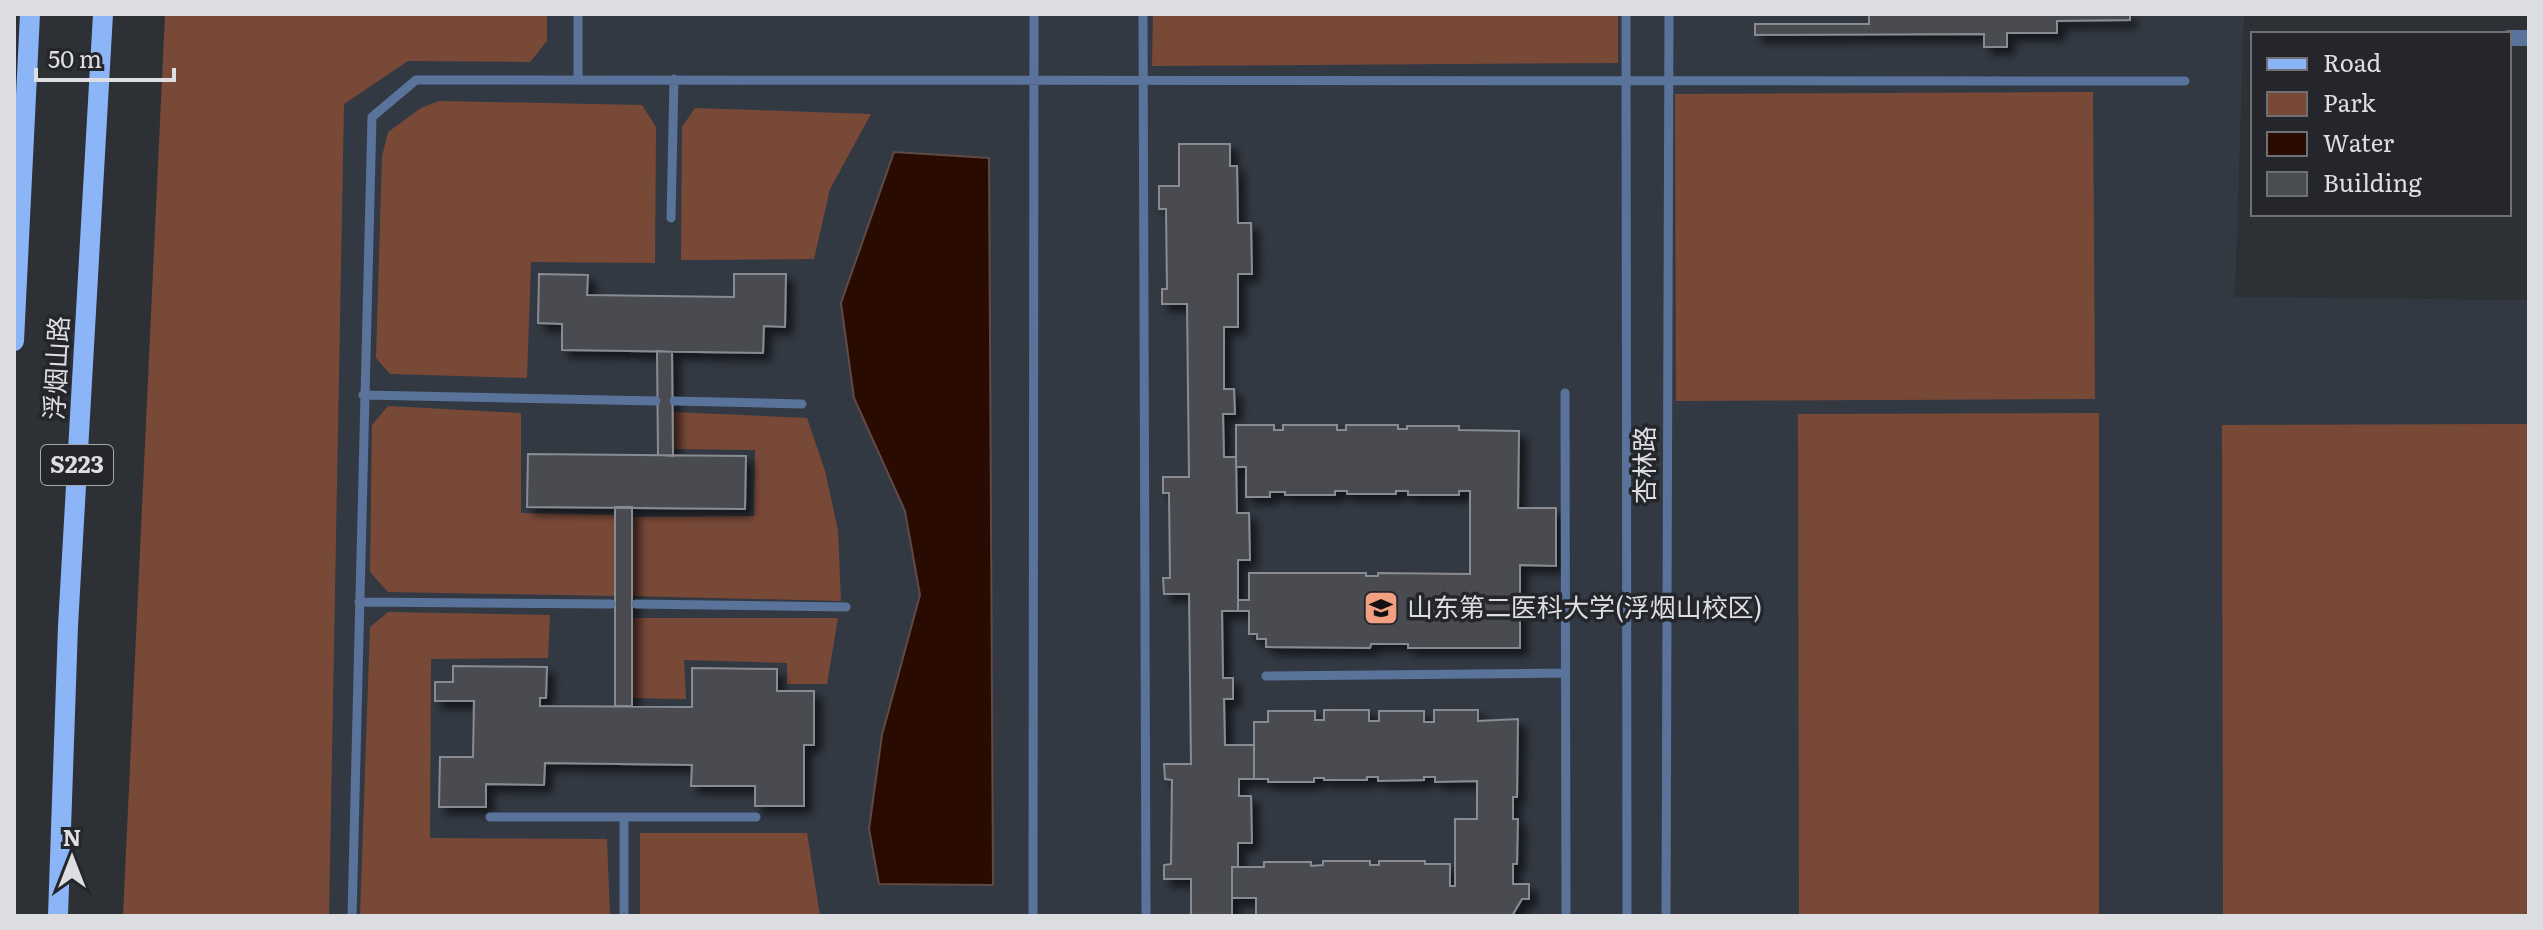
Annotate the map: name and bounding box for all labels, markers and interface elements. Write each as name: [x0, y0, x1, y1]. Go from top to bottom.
scale bar: [36, 32, 174, 82]
legend: [2251, 32, 2511, 216]
text: 50 m: [48, 40, 102, 75]
text: Road: [2323, 44, 2382, 79]
text: Park: [2323, 84, 2376, 119]
text: Water: [2323, 124, 2395, 159]
text: Building: [2323, 164, 2422, 199]
street label: 浮烟山路: [32, 315, 77, 421]
street label: 杏林路: [1623, 426, 1662, 504]
road number: S223: [41, 445, 113, 485]
place label: 山东第二医科大学(浮烟山校区): [1407, 586, 1762, 625]
school or university icon: 山东第二医科大学(浮烟山校区): [1362, 589, 1400, 627]
north arrow: [32, 818, 112, 898]
text: N: [63, 820, 81, 853]

